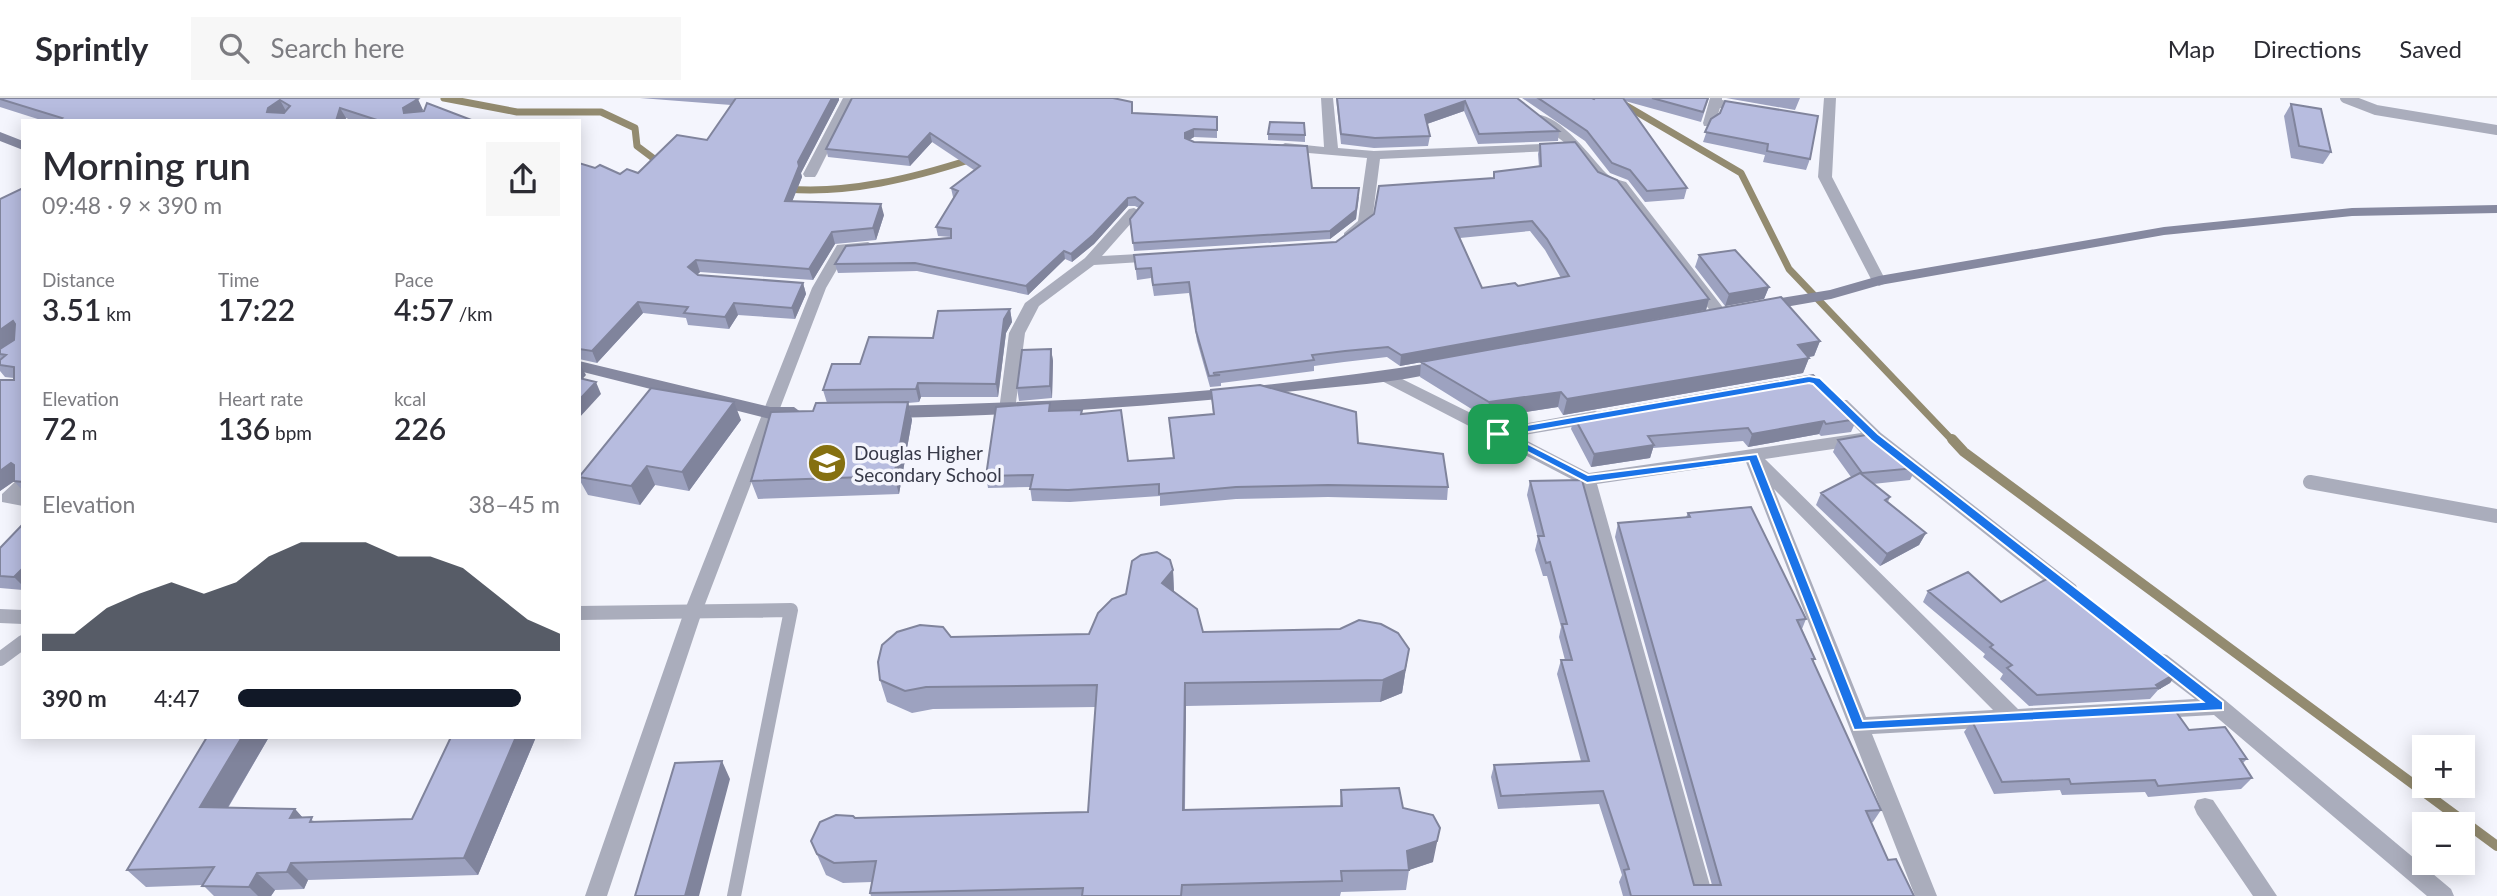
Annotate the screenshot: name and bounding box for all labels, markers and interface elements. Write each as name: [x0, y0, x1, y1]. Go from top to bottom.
search box: [191, 17, 681, 80]
text: Sprintly: [35, 28, 149, 68]
icon: search: [215, 29, 253, 67]
text: Search here: [271, 32, 405, 64]
text: Map: [2168, 34, 2215, 63]
text: Directions: [2253, 34, 2361, 63]
text: Saved: [2399, 34, 2462, 63]
text: Morning run: [42, 142, 251, 188]
button: share: [486, 142, 560, 216]
text: 09:48 · 9 × 390 m: [42, 191, 222, 219]
text: Distance: [42, 268, 115, 291]
text: Time: [218, 268, 259, 291]
text: Pace: [394, 268, 433, 291]
text: 3.51: [42, 291, 101, 327]
text: 17:22: [218, 291, 295, 327]
text: 4:57: [394, 291, 454, 327]
text: km: [101, 302, 131, 325]
text: /km: [454, 302, 493, 325]
text: Elevation: [42, 387, 119, 410]
text: Heart rate: [218, 387, 303, 410]
text: kcal: [394, 387, 426, 410]
pin: [1468, 404, 1528, 464]
text: 72: [42, 410, 77, 446]
text: 136: [218, 410, 270, 446]
text: 226: [394, 410, 446, 446]
icon: arrive: [1479, 415, 1517, 453]
text: m: [77, 421, 97, 444]
text: bpm: [270, 421, 312, 444]
place label: Douglas Higher Secondary School: [854, 441, 1002, 486]
school or university icon: Douglas Higher Secondary School: [806, 442, 848, 484]
text: Elevation: [42, 490, 135, 518]
text: 38–45 m: [468, 490, 560, 518]
text: 390 m: [42, 684, 107, 712]
text: 4:47: [154, 684, 200, 712]
map controls: [2412, 735, 2475, 875]
button: +: [2412, 735, 2475, 798]
button: −: [2412, 812, 2475, 875]

